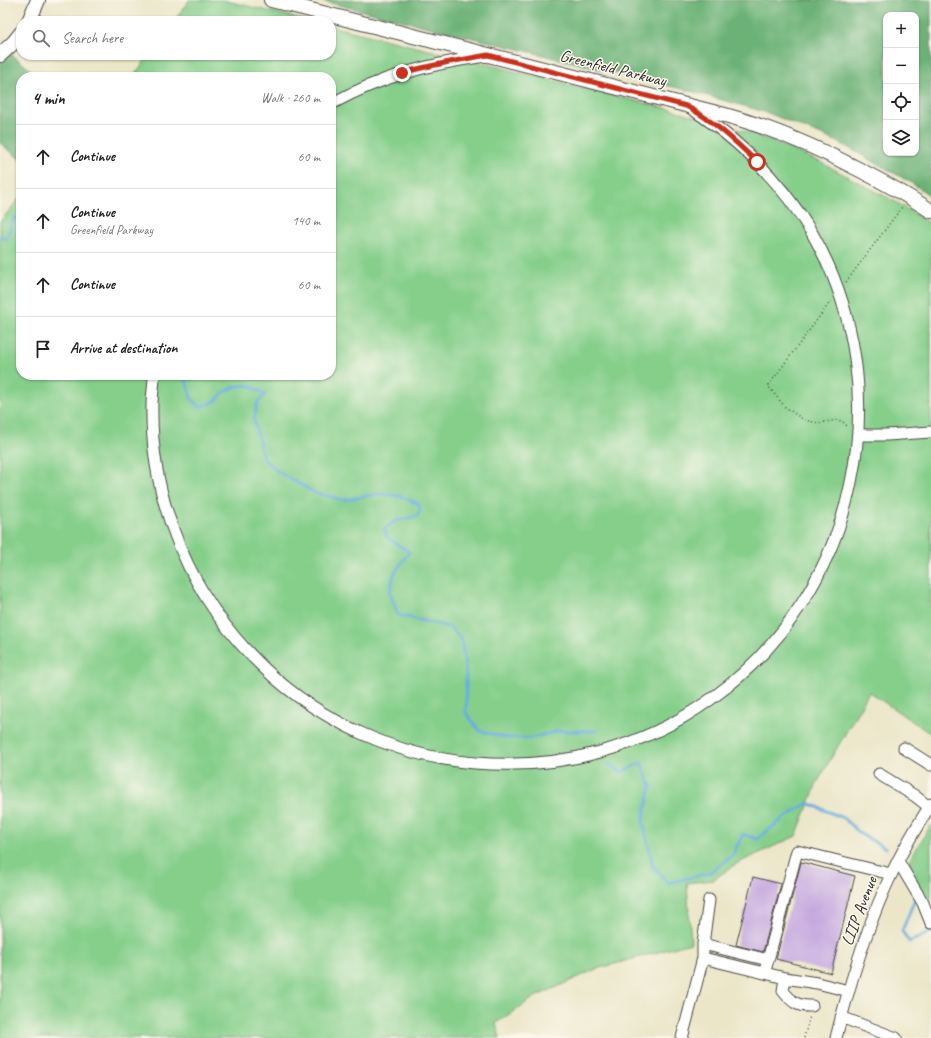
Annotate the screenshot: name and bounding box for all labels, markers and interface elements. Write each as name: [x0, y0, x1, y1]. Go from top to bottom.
map controls: [883, 12, 919, 156]
button: +: [883, 12, 919, 48]
search box: [16, 16, 336, 60]
icon: search: [30, 27, 52, 49]
text: Search here: [62, 29, 123, 48]
street label: Greenfield Parkway: [558, 45, 669, 92]
button: −: [883, 48, 919, 84]
route end: [393, 64, 411, 82]
button: locate: [883, 84, 919, 120]
text: 4 min: [32, 88, 65, 109]
text: Walk · 260 m: [261, 90, 320, 106]
button: layers: [883, 120, 919, 156]
icon: ahead: [32, 146, 54, 168]
text: Continue: [70, 147, 115, 166]
text: 60 m: [298, 149, 320, 165]
route start: [748, 153, 766, 171]
text: Continue: [70, 203, 115, 222]
icon: ahead: [32, 210, 54, 232]
text: 140 m: [292, 213, 320, 229]
text: Greenfield Parkway: [70, 222, 153, 238]
icon: ahead: [32, 274, 54, 296]
text: Continue: [70, 275, 115, 294]
text: 60 m: [298, 277, 320, 293]
icon: arrive: [32, 338, 54, 360]
text: Arrive at destination: [70, 339, 177, 358]
street label: LIIP Avenue: [836, 872, 882, 948]

